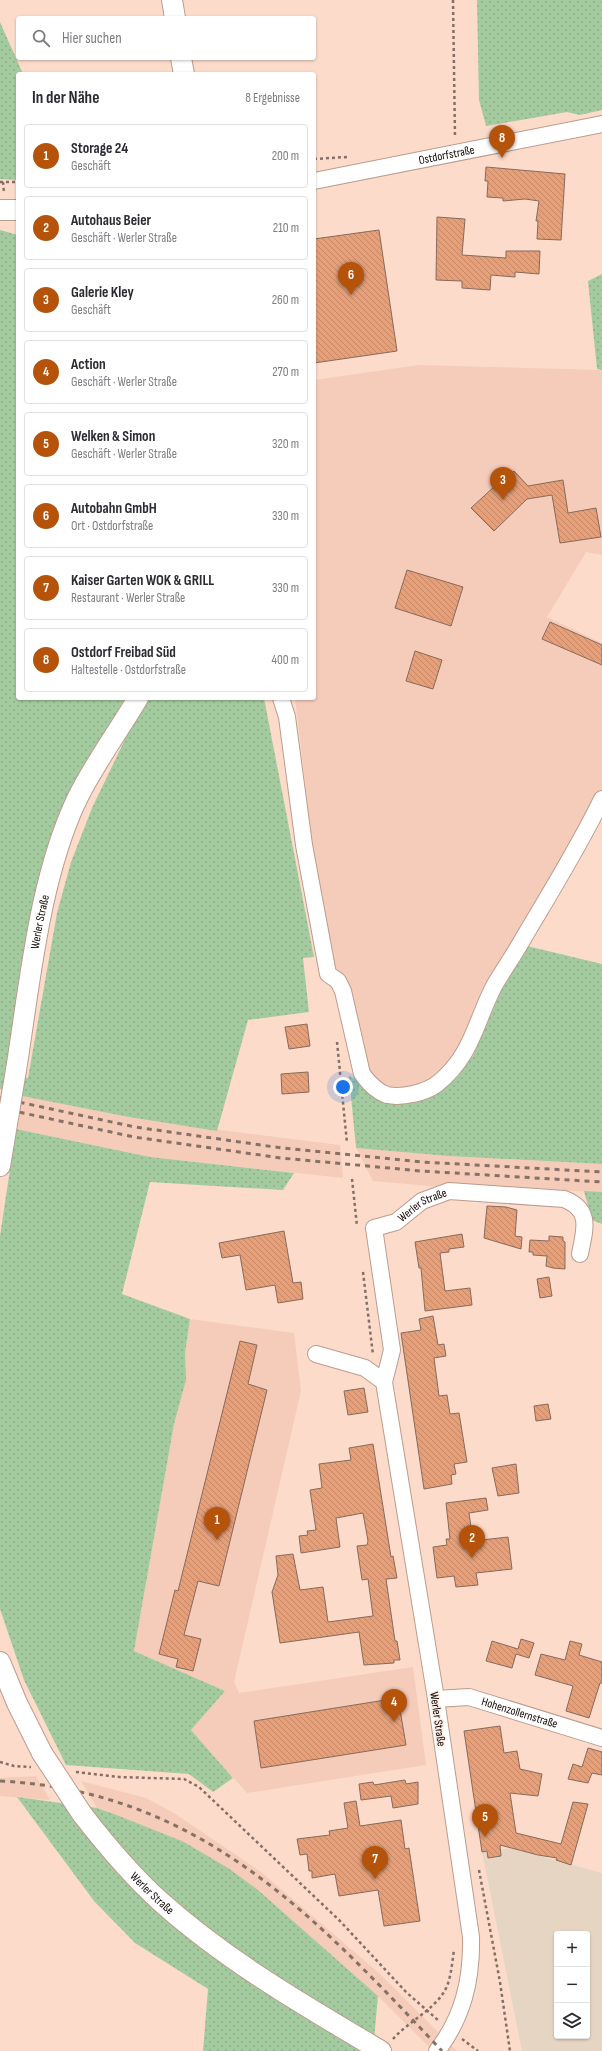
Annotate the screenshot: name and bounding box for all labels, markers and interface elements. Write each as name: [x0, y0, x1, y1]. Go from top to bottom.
search box: [16, 16, 316, 60]
icon: search: [30, 27, 52, 49]
text: Hier suchen: [62, 29, 122, 48]
text: In der Nähe: [32, 88, 99, 108]
text: 8 Ergebnisse: [245, 90, 300, 106]
pin: 8: [489, 125, 515, 158]
text: Storage 24: [71, 139, 128, 158]
street label: Ostdorfstraße: [417, 142, 476, 168]
text: 1: [43, 148, 49, 164]
text: 200 m: [272, 148, 299, 164]
text: Geschäft: [71, 158, 111, 174]
text: Autohaus Beier: [71, 211, 151, 230]
text: 2: [43, 220, 49, 236]
text: 210 m: [273, 220, 299, 236]
text: Geschäft · Werler Straße: [71, 230, 177, 246]
pin: 6: [338, 262, 364, 295]
text: Galerie Kley: [71, 283, 134, 302]
text: 3: [43, 292, 49, 308]
text: 260 m: [272, 292, 299, 308]
text: Geschäft: [71, 302, 111, 318]
text: Action: [71, 355, 106, 374]
text: 4: [43, 364, 49, 380]
text: 270 m: [272, 364, 299, 380]
text: Geschäft · Werler Straße: [71, 374, 177, 390]
text: Welken & Simon: [71, 427, 155, 446]
text: 5: [43, 436, 49, 452]
text: 320 m: [272, 436, 299, 452]
text: Geschäft · Werler Straße: [71, 446, 177, 462]
pin: 3: [490, 467, 516, 500]
text: Autobahn GmbH: [71, 499, 157, 518]
text: 6: [43, 508, 49, 524]
text: 330 m: [272, 508, 299, 524]
text: Ort · Ostdorfstraße: [71, 518, 153, 534]
text: Kaiser Garten WOK & GRILL: [71, 571, 214, 590]
text: 7: [43, 580, 49, 596]
text: 330 m: [272, 580, 299, 596]
text: Restaurant · Werler Straße: [71, 590, 185, 606]
text: Ostdorf Freibad Süd: [71, 643, 176, 662]
text: 8: [43, 652, 49, 668]
text: 400 m: [272, 652, 299, 668]
text: Haltestelle · Ostdorfstraße: [71, 662, 186, 678]
street label: Werler Straße: [28, 893, 53, 950]
your location: [333, 1077, 353, 1097]
street label: Werler Straße: [395, 1185, 449, 1226]
pin: 1: [204, 1507, 230, 1540]
pin: 2: [459, 1525, 485, 1558]
pin: 4: [381, 1689, 407, 1722]
street label: Werler Straße: [426, 1691, 449, 1747]
street label: Hohenzollernstraße: [480, 1694, 560, 1732]
pin: 5: [472, 1804, 498, 1837]
pin: 7: [362, 1846, 388, 1879]
street label: Werler Straße: [127, 1869, 177, 1918]
map controls: [554, 1931, 590, 2039]
button: +: [554, 1931, 590, 1967]
button: −: [554, 1967, 590, 2003]
button: layers: [554, 2003, 590, 2039]

